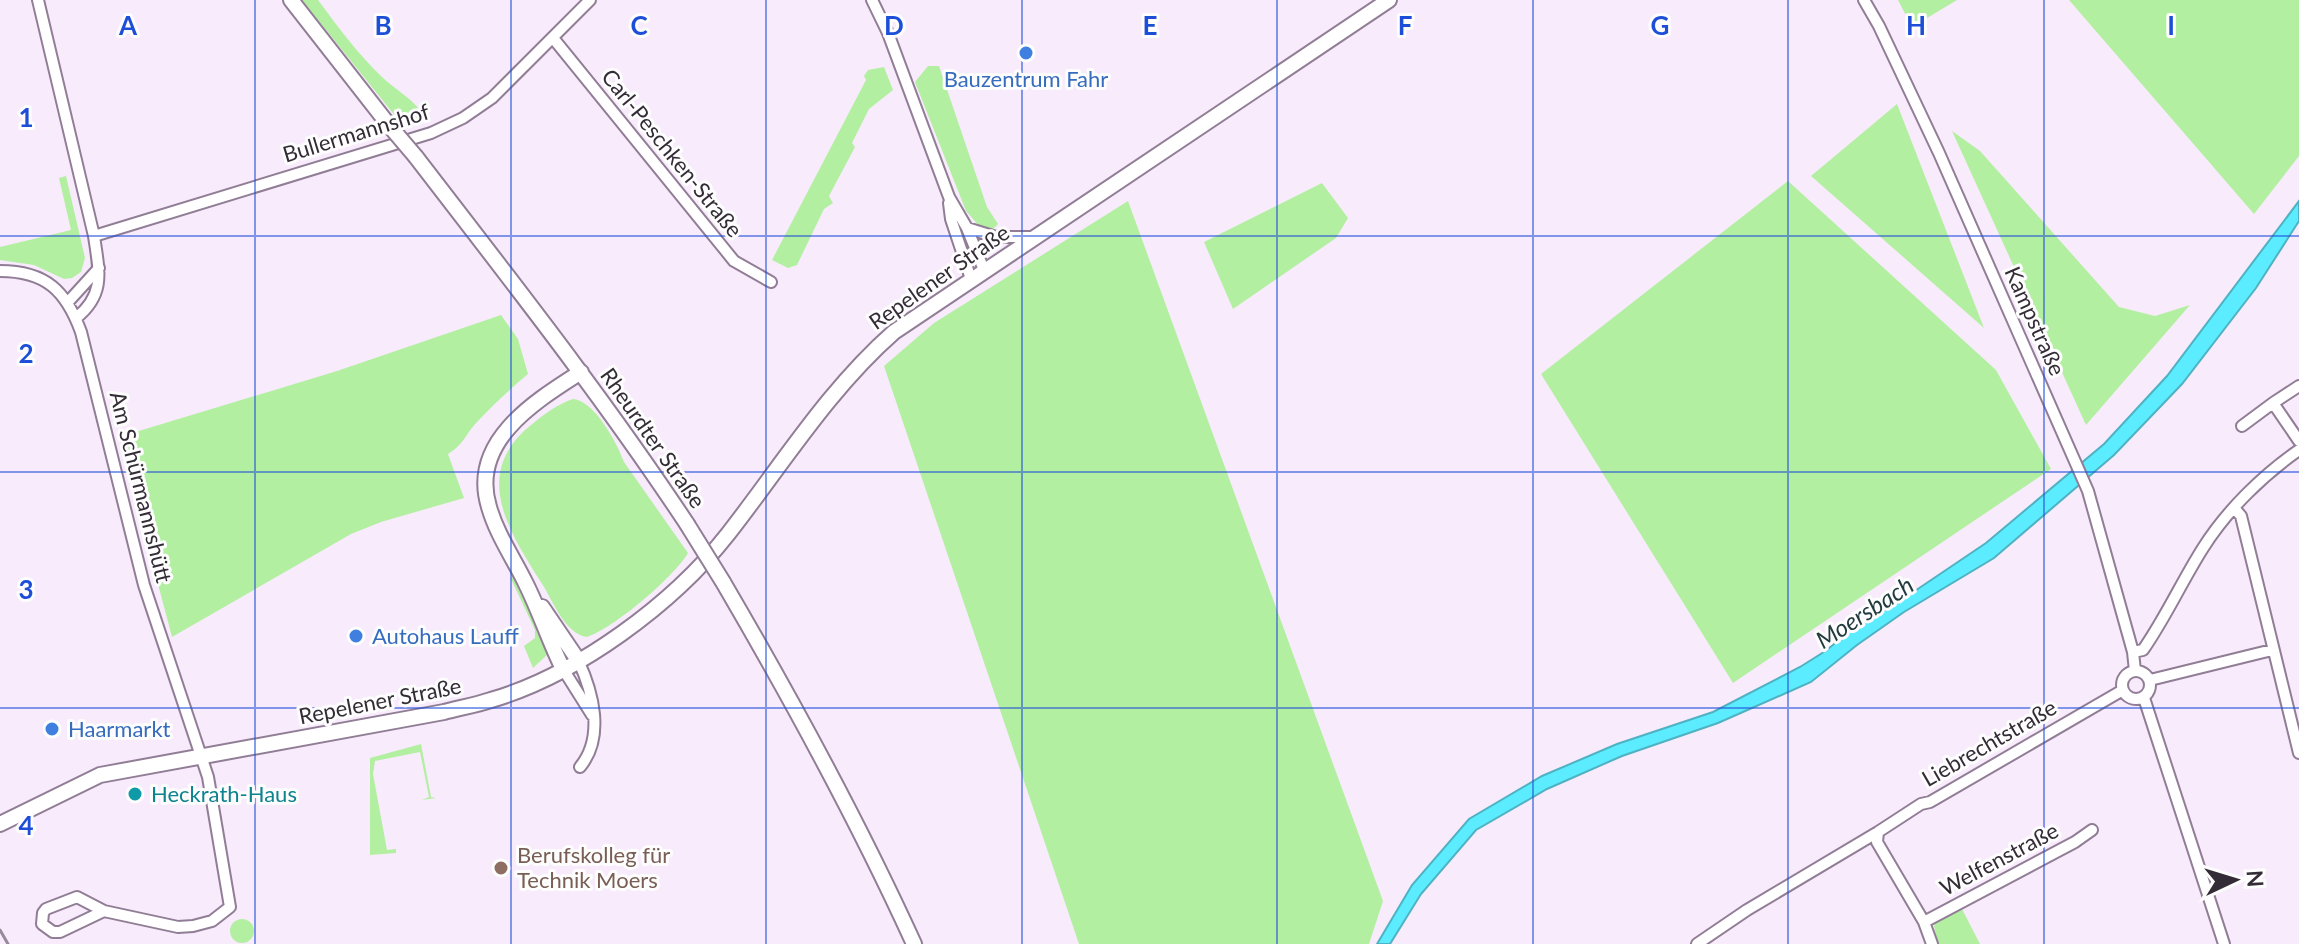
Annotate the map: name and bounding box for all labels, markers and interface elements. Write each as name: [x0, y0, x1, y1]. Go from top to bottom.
text: A: [118, 9, 138, 41]
text: B: [374, 9, 392, 41]
text: C: [630, 9, 648, 41]
text: D: [884, 9, 904, 41]
text: E: [1143, 9, 1157, 41]
text: F: [1398, 9, 1412, 41]
text: G: [1651, 9, 1669, 41]
text: H: [1906, 9, 1926, 41]
text: I: [2167, 9, 2175, 41]
marker: Bauzentrum Fahr: [1017, 44, 1035, 62]
street label: Carl-Peschken-Straße: [596, 63, 749, 242]
place label: Bauzentrum Fahr: [944, 65, 1108, 92]
street label: Bullermannshof: [279, 97, 433, 168]
text: 1: [18, 101, 34, 133]
street label: Repelener Straße: [863, 218, 1014, 335]
street label: Kampstraße: [1999, 262, 2071, 379]
text: 2: [18, 337, 34, 369]
street label: Rheurdter Straße: [595, 362, 712, 513]
street label: Am Schürmannshütt: [105, 388, 178, 585]
water label: Moersbach: [1810, 569, 1918, 654]
text: 3: [18, 573, 34, 605]
place label: Autohaus Lauff: [372, 622, 519, 649]
marker: Autohaus Lauff: [347, 627, 365, 645]
street label: Repelener Straße: [296, 672, 463, 730]
street label: Liebrechtstraße: [1917, 693, 2061, 792]
place label: Haarmarkt: [68, 715, 171, 742]
marker: Haarmarkt: [43, 720, 61, 738]
place label: Heckrath-Haus: [151, 780, 297, 807]
marker: Heckrath-Haus: [126, 785, 144, 803]
text: 4: [18, 809, 34, 841]
street label: Welfenstraße: [1935, 816, 2063, 901]
north arrow: [2195, 840, 2275, 920]
place label: Berufskolleg für Technik Moers: [517, 841, 670, 893]
marker: Berufskolleg für Technik Moers: [492, 859, 510, 877]
text: N: [2241, 869, 2270, 888]

